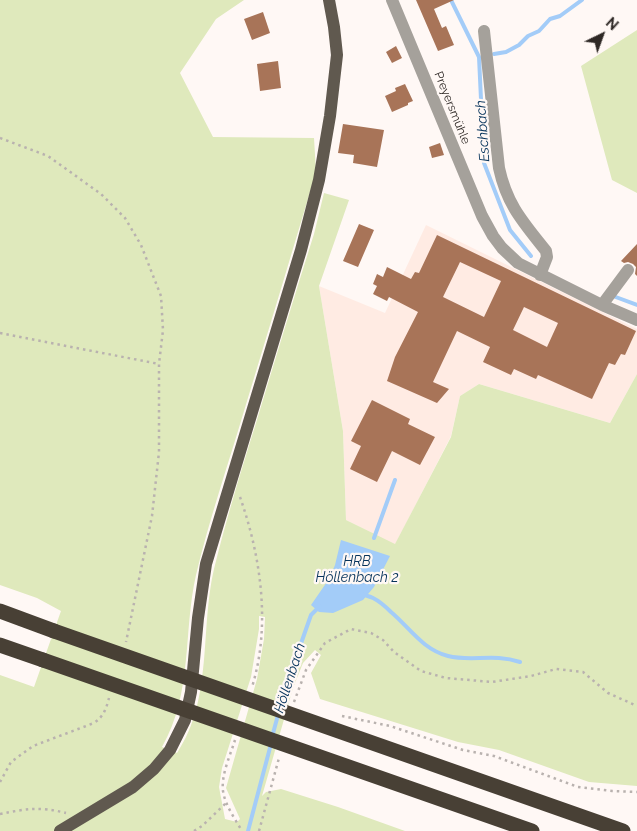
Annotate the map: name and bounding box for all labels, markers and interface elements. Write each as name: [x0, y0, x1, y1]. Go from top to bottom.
north arrow: [577, 10, 627, 60]
text: N: [603, 14, 621, 33]
street label: Preyersmühle: [431, 70, 473, 146]
water label: Eschbach: [472, 100, 494, 162]
water label: HRB Höllenbach 2: [316, 554, 398, 586]
water label: Höllenbach: [271, 641, 309, 715]

